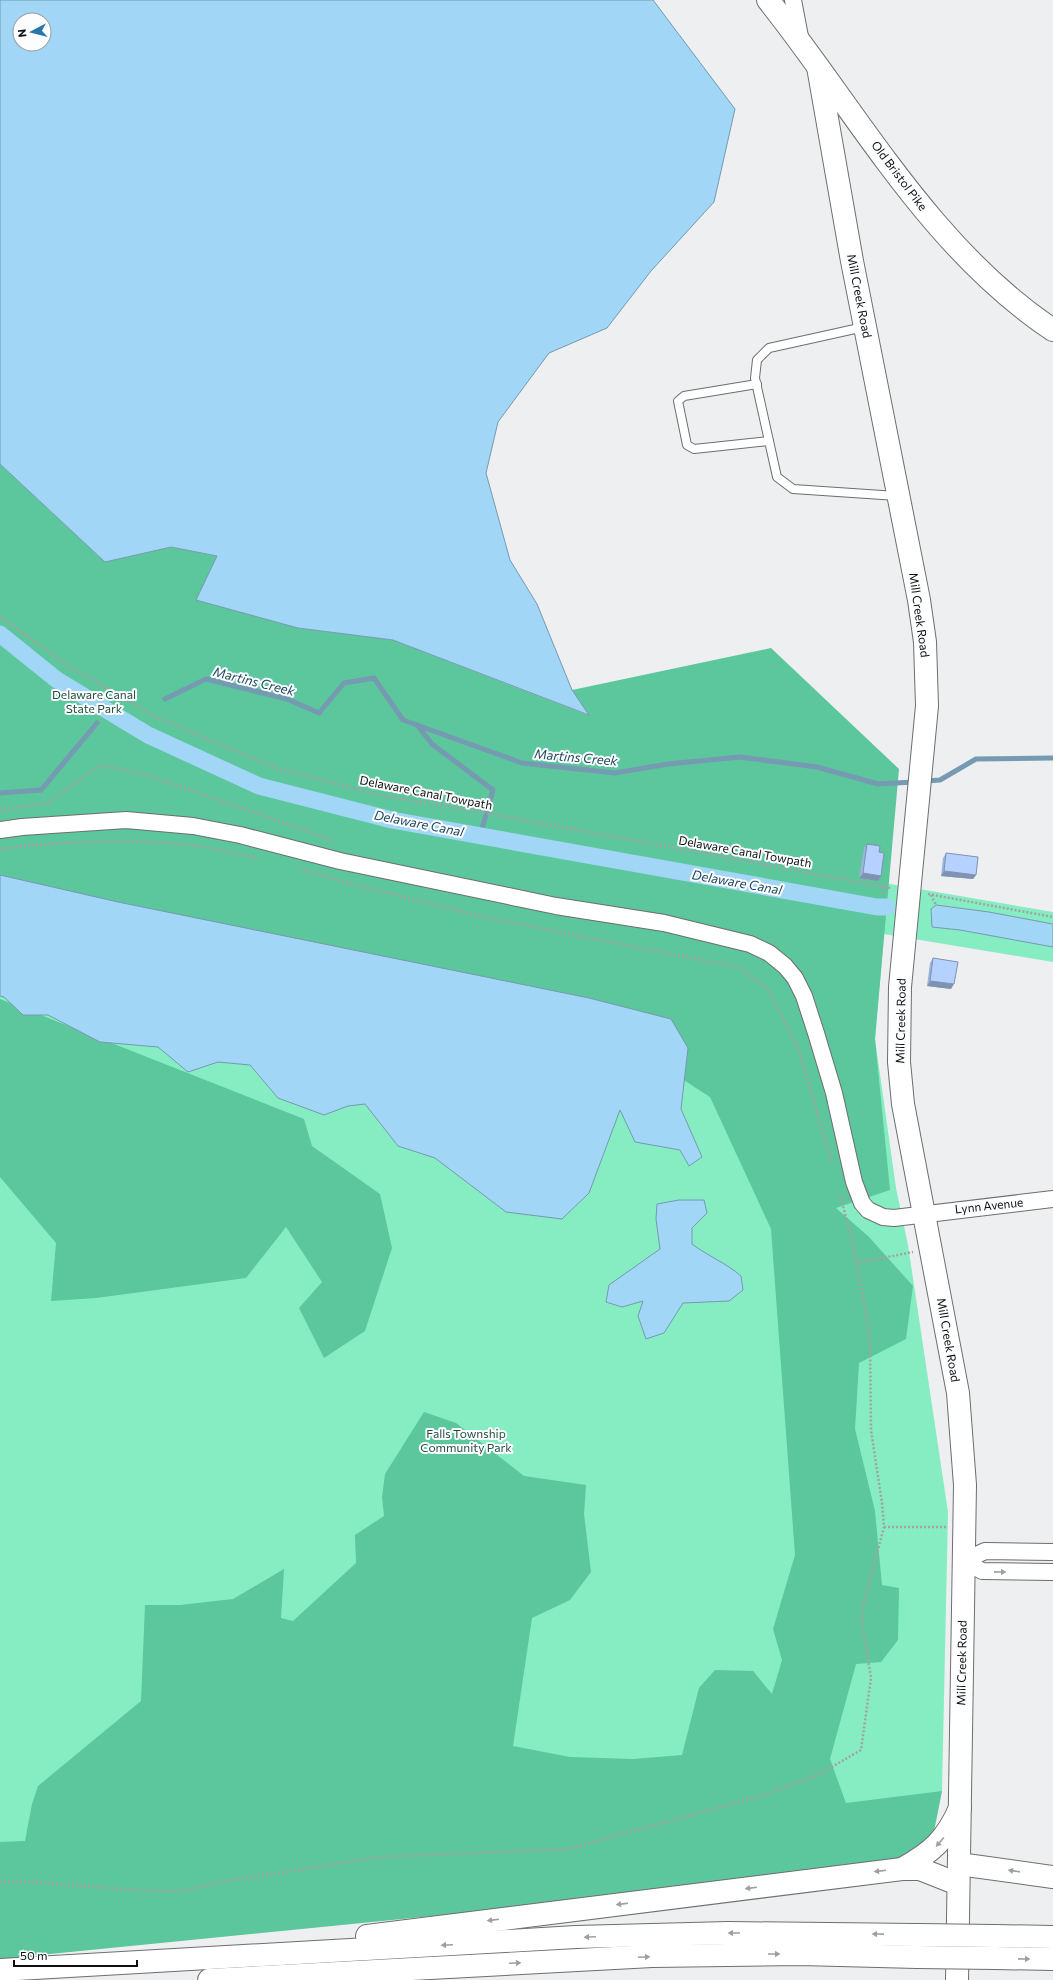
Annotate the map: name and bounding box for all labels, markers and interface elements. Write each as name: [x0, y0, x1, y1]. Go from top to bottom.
north arrow: [12, 12, 52, 52]
text: N: [15, 28, 29, 38]
street label: Old Bristol Pike: [869, 138, 931, 213]
street label: Mill Creek Road: [845, 253, 875, 339]
street label: Mill Creek Road: [907, 572, 933, 658]
water label: Martins Creek: [212, 663, 297, 699]
park label: Delaware Canal State Park: [52, 687, 136, 715]
water label: Martins Creek: [534, 745, 619, 769]
street label: Delaware Canal Towpath: [359, 772, 494, 812]
water label: Delaware Canal: [373, 806, 466, 840]
street label: Delaware Canal Towpath: [678, 832, 813, 870]
water label: Delaware Canal: [691, 866, 784, 898]
street label: Mill Creek Road: [892, 978, 908, 1064]
street label: Lynn Avenue: [954, 1194, 1024, 1216]
street label: Mill Creek Road: [935, 1297, 963, 1383]
park label: Falls Township Community Park: [420, 1426, 512, 1454]
one-way arrow: [994, 1568, 1006, 1575]
street label: Mill Creek Road: [953, 1620, 969, 1706]
one-way arrow: [936, 1837, 945, 1847]
one-way arrow: [874, 1868, 886, 1875]
one-way arrow: [1008, 1868, 1020, 1874]
one-way arrow: [745, 1884, 757, 1891]
one-way arrow: [616, 1901, 628, 1907]
one-way arrow: [487, 1917, 499, 1923]
one-way arrow: [727, 1930, 740, 1936]
one-way arrow: [871, 1931, 884, 1937]
one-way arrow: [583, 1934, 596, 1940]
one-way arrow: [441, 1941, 453, 1948]
scale bar: [14, 1942, 137, 1968]
text: 50 m: [20, 1948, 48, 1962]
one-way arrow: [768, 1951, 781, 1957]
one-way arrow: [638, 1953, 650, 1960]
one-way arrow: [1018, 1955, 1030, 1962]
one-way arrow: [509, 1959, 521, 1966]

